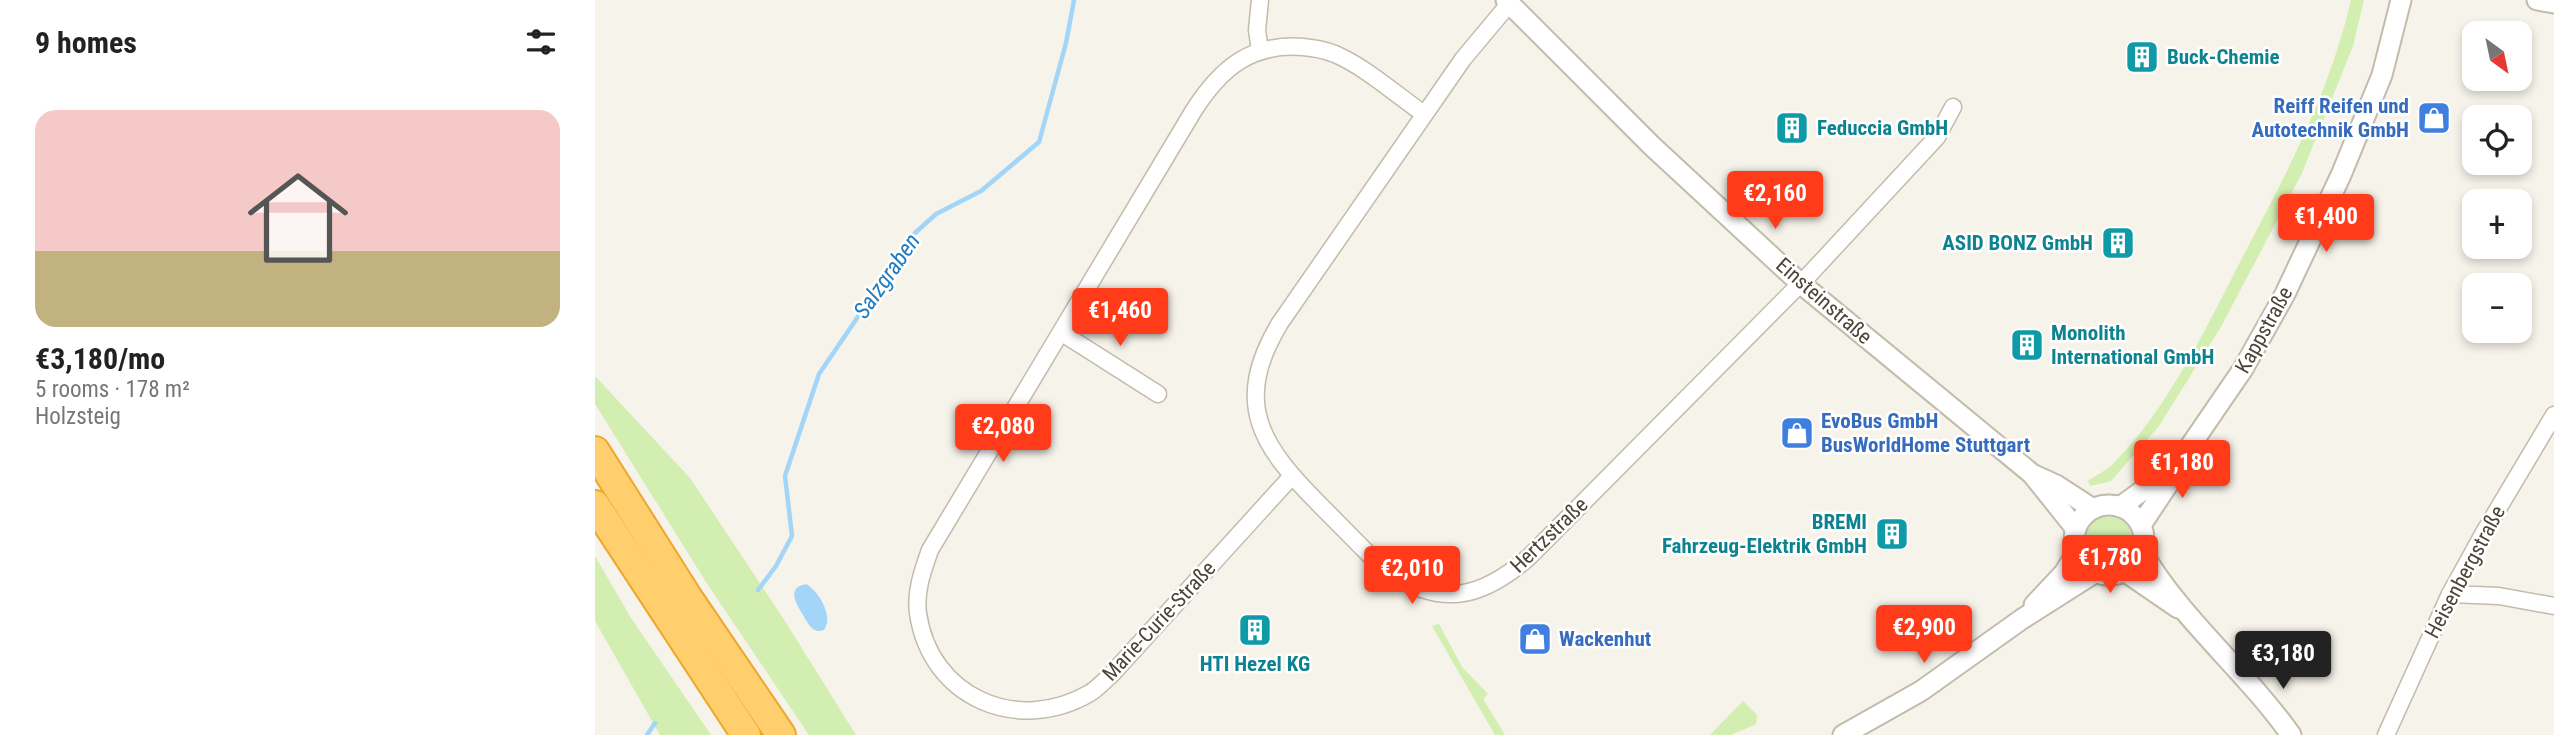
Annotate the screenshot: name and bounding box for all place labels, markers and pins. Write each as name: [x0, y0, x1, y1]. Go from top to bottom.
building icon: Buck-Chemie: [2123, 38, 2161, 76]
place label: Buck-Chemie: [2167, 45, 2280, 69]
place label: Reiff Reifen und Autotechnik GmbH: [2252, 94, 2409, 142]
shop icon: Reiff Reifen und Autotechnik GmbH: [2415, 99, 2453, 137]
building icon: Feduccia GmbH: [1773, 109, 1811, 147]
place label: Feduccia GmbH: [1817, 116, 1948, 140]
pin: €2,160: [1718, 172, 1832, 231]
pin: €1,400: [2269, 194, 2383, 254]
building icon: ASID BONZ GmbH: [2099, 224, 2137, 262]
place label: ASID BONZ GmbH: [1942, 231, 2093, 255]
pin: €1,460: [1063, 288, 1177, 348]
place label: Monolith International GmbH: [2051, 321, 2214, 369]
building icon: Monolith International GmbH: [2008, 326, 2046, 364]
pin: €2,080: [946, 405, 1060, 464]
place label: EvoBus GmbH BusWorldHome Stuttgart: [1821, 409, 2030, 457]
shop icon: EvoBus GmbH BusWorldHome Stuttgart: [1778, 414, 1816, 452]
pin: €1,180: [2125, 440, 2239, 500]
place label: BREMI Fahrzeug-Elektrik GmbH: [1662, 510, 1867, 558]
building icon: BREMI Fahrzeug-Elektrik GmbH: [1873, 515, 1911, 553]
pin: €1,780: [2053, 536, 2167, 595]
pin: €2,010: [1355, 546, 1469, 606]
pin: €2,900: [1867, 606, 1981, 665]
building icon: HTI Hezel KG: [1236, 611, 1274, 649]
shop icon: Wackenhut: [1516, 620, 1554, 658]
place label: Wackenhut: [1559, 627, 1651, 651]
pin: €3,180: [2226, 632, 2340, 691]
place label: HTI Hezel KG: [1200, 652, 1310, 676]

